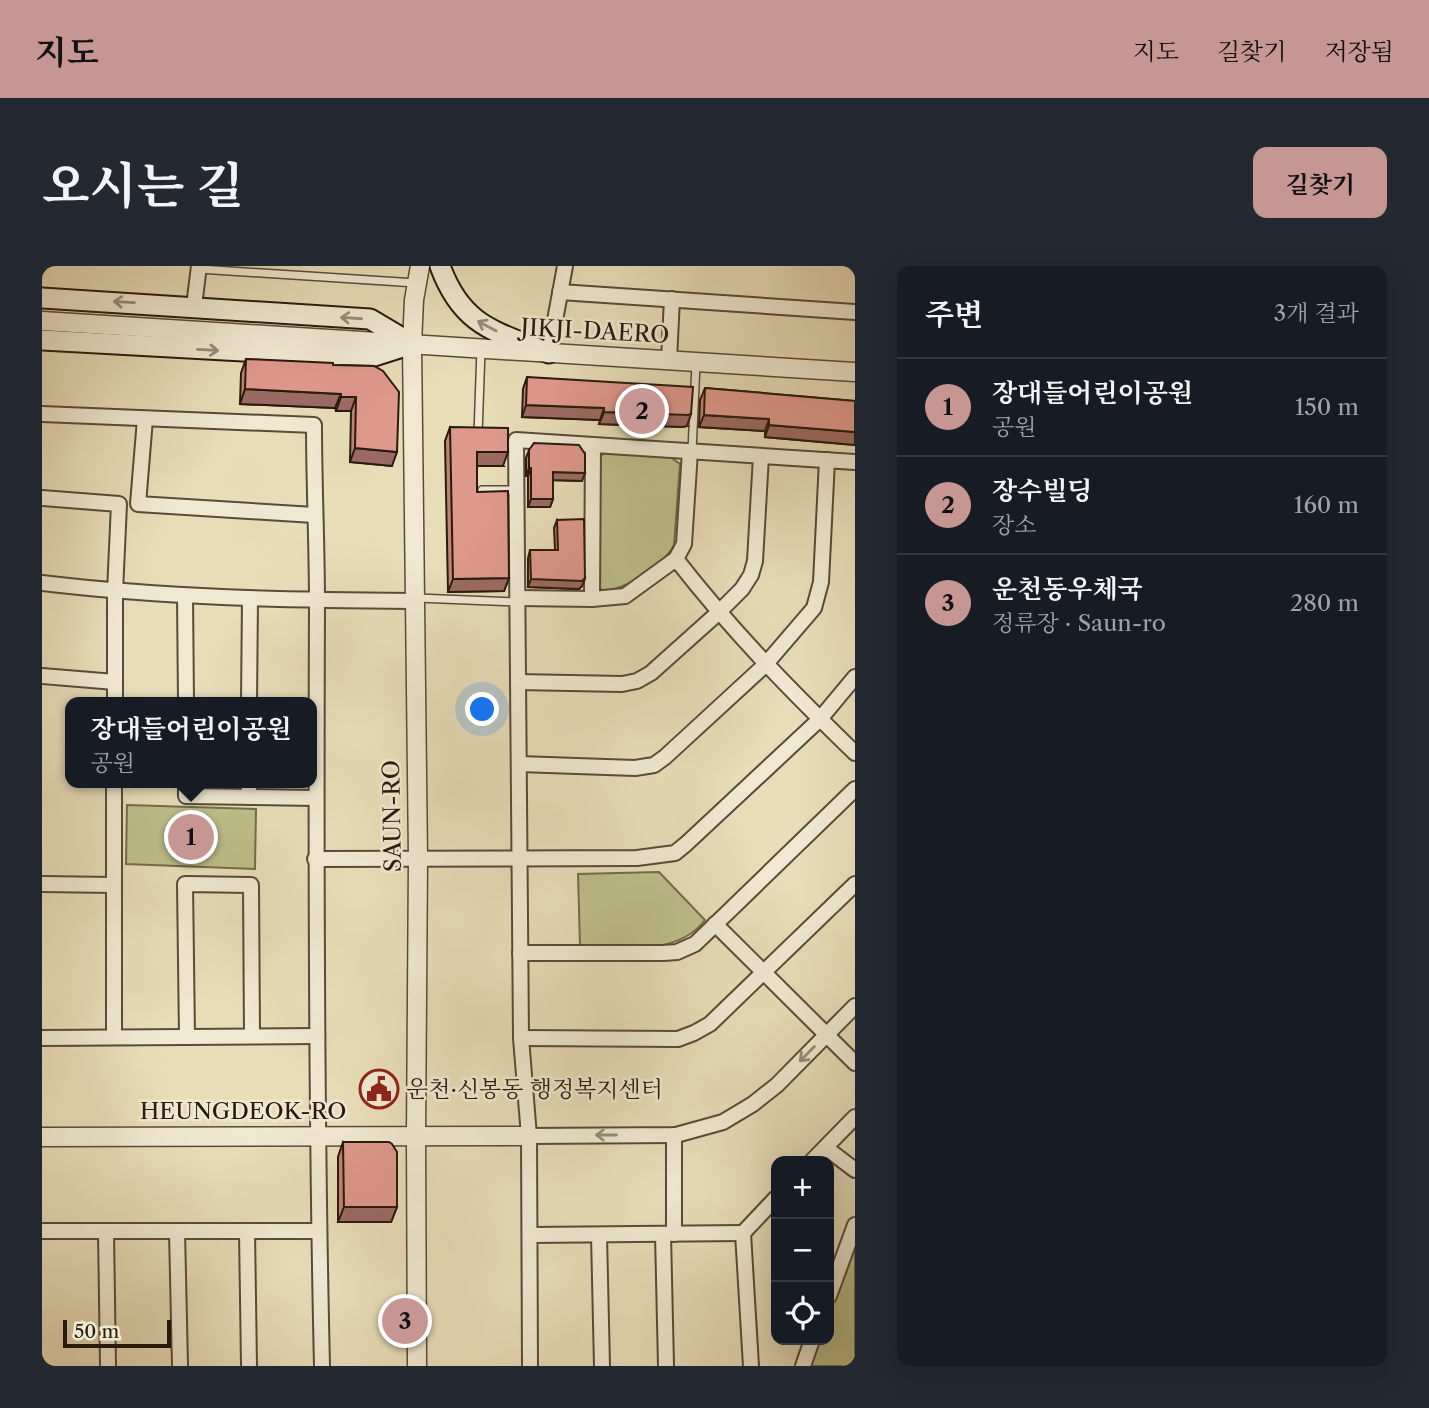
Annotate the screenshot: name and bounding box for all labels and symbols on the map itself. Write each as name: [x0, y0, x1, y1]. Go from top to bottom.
one-way arrow: [112, 296, 135, 309]
one-way arrow: [340, 311, 362, 324]
street label: JIKJI-DAERO: [517, 313, 670, 349]
one-way arrow: [477, 318, 497, 332]
one-way arrow: [196, 343, 219, 356]
pin: 2: [619, 385, 665, 437]
your location: [465, 692, 499, 726]
street label: SAUN-RO: [377, 760, 407, 872]
pin: 1: [168, 811, 214, 863]
one-way arrow: [798, 1045, 815, 1062]
public building icon: 운천·신봉동 행정복지센터: [358, 1068, 400, 1110]
place label: 운천·신봉동 행정복지센터: [406, 1075, 663, 1103]
street label: HEUNGDEOK-RO: [140, 1097, 346, 1125]
one-way arrow: [595, 1128, 618, 1142]
pin: 3: [382, 1295, 428, 1347]
scale bar: [63, 1317, 172, 1349]

